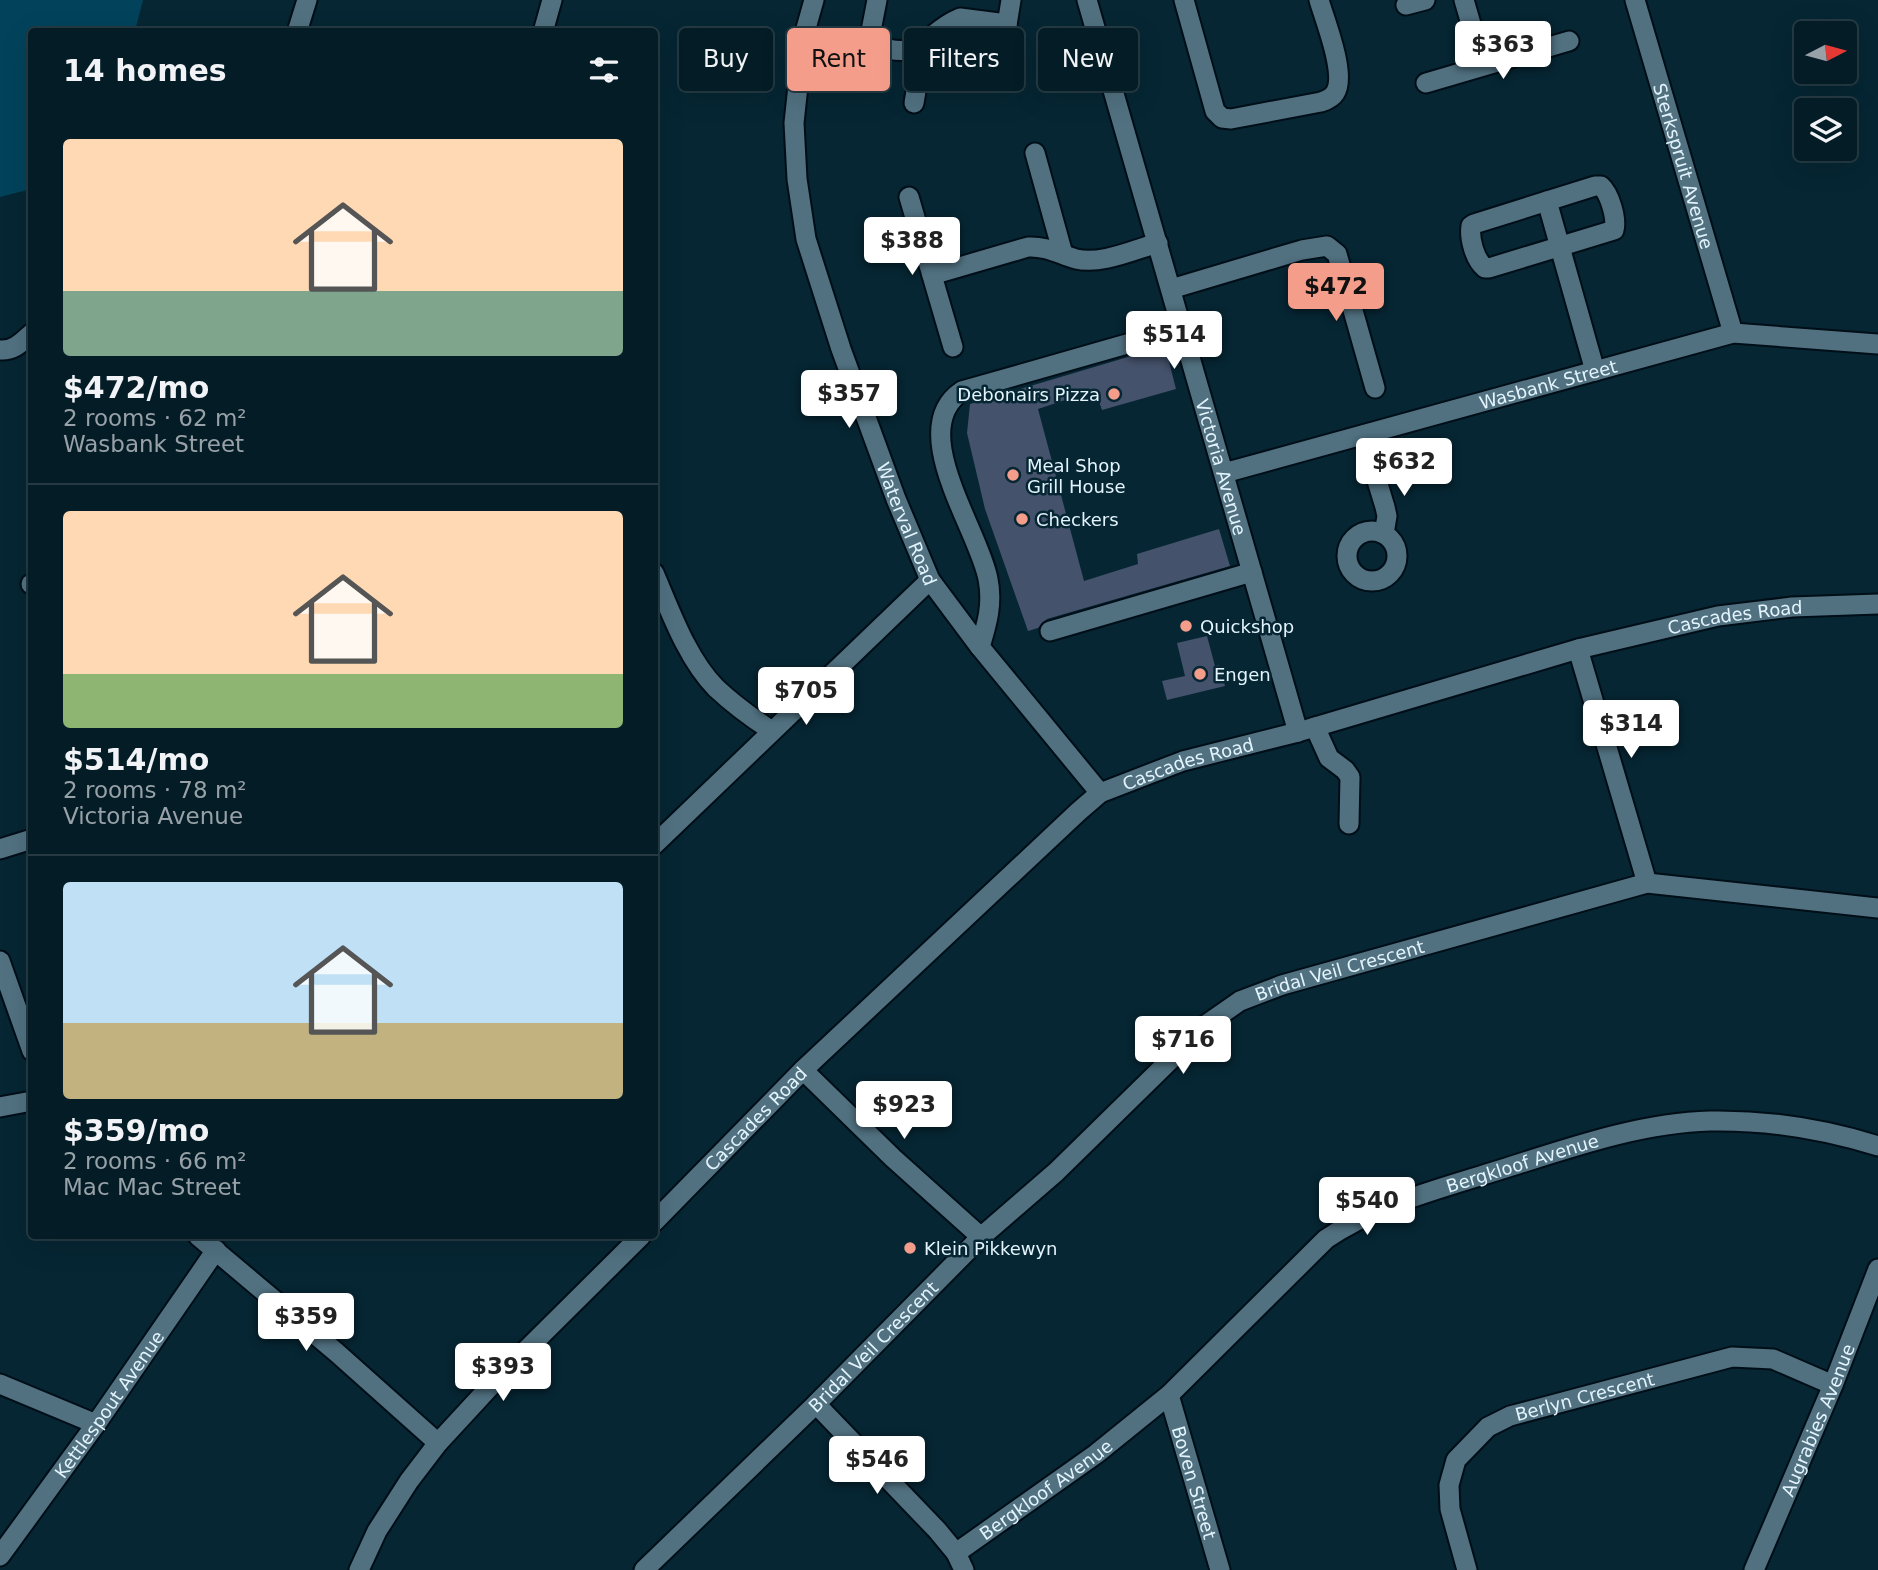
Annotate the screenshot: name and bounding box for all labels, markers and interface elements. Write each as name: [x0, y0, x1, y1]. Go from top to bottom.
north arrow: [1794, 21, 1857, 84]
map controls: [1794, 21, 1857, 161]
pin: $363: [1462, 22, 1544, 81]
chip: Buy: [679, 28, 773, 91]
chip: Rent: [787, 28, 890, 91]
chip: Filters: [904, 28, 1024, 91]
chip: New: [1038, 28, 1138, 91]
text: $363: [1471, 31, 1535, 57]
icon: filters: [585, 51, 623, 89]
text: 14 homes: [63, 53, 227, 88]
street label: Sterkspruit Avenue: [1650, 81, 1718, 251]
button: layers: [1794, 98, 1857, 161]
icon: home: [280, 184, 406, 310]
pin: $388: [871, 218, 953, 277]
text: $388: [880, 227, 944, 253]
pin: $472: [1295, 264, 1377, 323]
text: $472: [1304, 273, 1368, 299]
pin: $514: [1133, 312, 1215, 371]
text: $514: [1142, 321, 1206, 347]
street label: Wasbank Street: [1477, 355, 1619, 413]
text: $472/mo: [63, 370, 209, 405]
pin: $357: [808, 370, 890, 430]
text: $357: [817, 380, 881, 406]
place label: Debonairs Pizza: [957, 384, 1100, 405]
marker: Debonairs Pizza: [1106, 386, 1122, 402]
street label: Victoria Avenue: [1192, 396, 1251, 538]
text: 2 rooms · 62 m²: [63, 405, 247, 431]
text: Wasbank Street: [63, 431, 244, 457]
pin: $632: [1363, 438, 1445, 498]
text: $632: [1372, 448, 1436, 474]
place label: Meal Shop Grill House: [1027, 455, 1125, 497]
street label: Waterval Road: [873, 459, 941, 588]
marker: Meal Shop Grill House: [1005, 467, 1021, 483]
place label: Checkers: [1036, 509, 1119, 530]
marker: Checkers: [1014, 511, 1030, 527]
icon: home: [280, 556, 406, 682]
street label: Cascades Road: [1665, 596, 1803, 638]
place label: Quickshop: [1200, 616, 1294, 637]
marker: Quickshop: [1178, 618, 1194, 634]
place label: Engen: [1214, 664, 1271, 685]
marker: Engen: [1192, 666, 1208, 682]
pin: $705: [765, 668, 847, 727]
text: $705: [774, 677, 838, 703]
pin: $314: [1590, 700, 1672, 760]
text: $314: [1599, 710, 1663, 736]
street label: Cascades Road: [1119, 733, 1256, 794]
text: $514/mo: [63, 742, 209, 777]
text: 2 rooms · 78 m²: [63, 777, 247, 803]
text: Victoria Avenue: [63, 803, 243, 829]
icon: home: [280, 927, 406, 1053]
street label: Bridal Veil Crescent: [1252, 935, 1426, 1005]
pin: $716: [1142, 1016, 1224, 1076]
text: $716: [1151, 1026, 1215, 1052]
street label: Cascades Road: [700, 1062, 811, 1175]
pin: $923: [863, 1082, 945, 1141]
text: $923: [872, 1091, 936, 1117]
text: $359/mo: [63, 1113, 209, 1148]
street label: Bergkloof Avenue: [1443, 1130, 1601, 1196]
text: 2 rooms · 66 m²: [63, 1148, 247, 1174]
text: Mac Mac Street: [63, 1174, 241, 1200]
pin: $540: [1326, 1178, 1408, 1237]
text: $540: [1335, 1187, 1399, 1213]
place label: Klein Pikkewyn: [924, 1238, 1058, 1259]
marker: Klein Pikkewyn: [902, 1240, 918, 1256]
street label: Bridal Veil Crescent: [804, 1277, 942, 1416]
pin: $359: [265, 1294, 347, 1353]
text: $359: [274, 1303, 338, 1329]
street label: Kettlespout Avenue: [50, 1326, 168, 1482]
street label: Augrabies Avenue: [1776, 1341, 1859, 1499]
pin: $393: [462, 1344, 544, 1403]
text: $393: [471, 1353, 535, 1379]
street label: Berlyn Crescent: [1513, 1368, 1656, 1425]
street label: Boven Street: [1168, 1423, 1221, 1541]
street label: Bergkloof Avenue: [975, 1435, 1116, 1544]
pin: $546: [836, 1436, 918, 1496]
text: $546: [845, 1446, 909, 1472]

